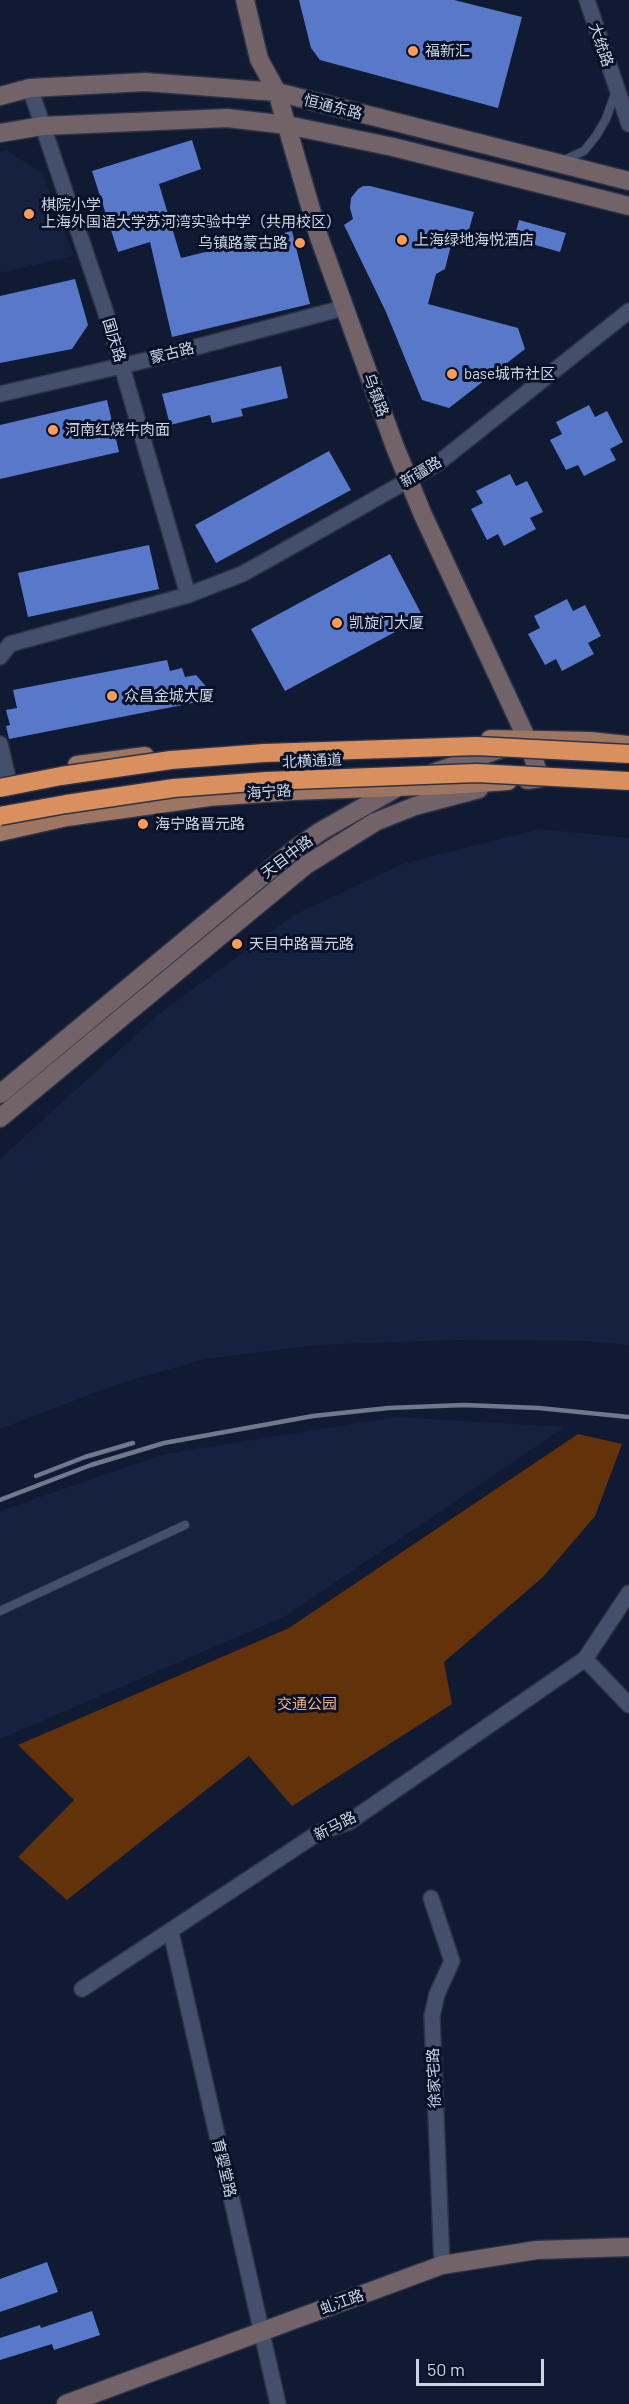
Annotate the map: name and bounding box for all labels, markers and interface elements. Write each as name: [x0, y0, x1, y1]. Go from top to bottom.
street label: 大统路: [585, 21, 617, 69]
place label: 福新汇: [425, 42, 470, 60]
marker: 福新汇: [406, 44, 420, 58]
street label: 恒通东路: [302, 91, 364, 123]
place label: 棋院小学 上海外国语大学苏河湾实验中学（共用校区）: [41, 196, 341, 231]
marker: 棋院小学 上海外国语大学苏河湾实验中学（共用校区）: [22, 207, 36, 221]
place label: 上海绿地海悦酒店: [414, 231, 534, 249]
marker: 上海绿地海悦酒店: [395, 233, 409, 247]
place label: 乌镇路蒙古路: [198, 234, 288, 252]
marker: 乌镇路蒙古路: [293, 236, 307, 250]
street label: 国庆路: [99, 316, 129, 364]
street label: 蒙古路: [148, 339, 196, 367]
place label: base城市社区: [464, 365, 555, 383]
marker: base城市社区: [445, 367, 459, 381]
street label: 乌镇路: [360, 371, 392, 419]
place label: 河南红烧牛肉面: [65, 421, 170, 439]
marker: 河南红烧牛肉面: [46, 423, 60, 437]
street label: 新疆路: [397, 453, 445, 491]
place label: 凯旋门大厦: [349, 614, 424, 632]
marker: 凯旋门大厦: [330, 616, 344, 630]
place label: 众昌金城大厦: [124, 687, 214, 705]
marker: 众昌金城大厦: [105, 689, 119, 703]
street label: 北横通道: [282, 750, 342, 772]
street label: 海宁路: [246, 781, 292, 803]
place label: 海宁路晋元路: [155, 815, 245, 833]
marker: 海宁路晋元路: [136, 817, 150, 831]
street label: 天目中路: [258, 832, 316, 882]
place label: 天目中路晋元路: [249, 935, 354, 953]
marker: 天目中路晋元路: [230, 937, 244, 951]
park label: 交通公园: [277, 1695, 337, 1713]
street label: 新马路: [311, 1808, 359, 1844]
street label: 徐家宅路: [424, 2048, 444, 2108]
street label: 育婴堂路: [208, 2137, 240, 2199]
street label: 虬江路: [318, 2286, 366, 2318]
scale bar: [419, 2347, 546, 2385]
text: 50 m: [427, 2358, 465, 2380]

